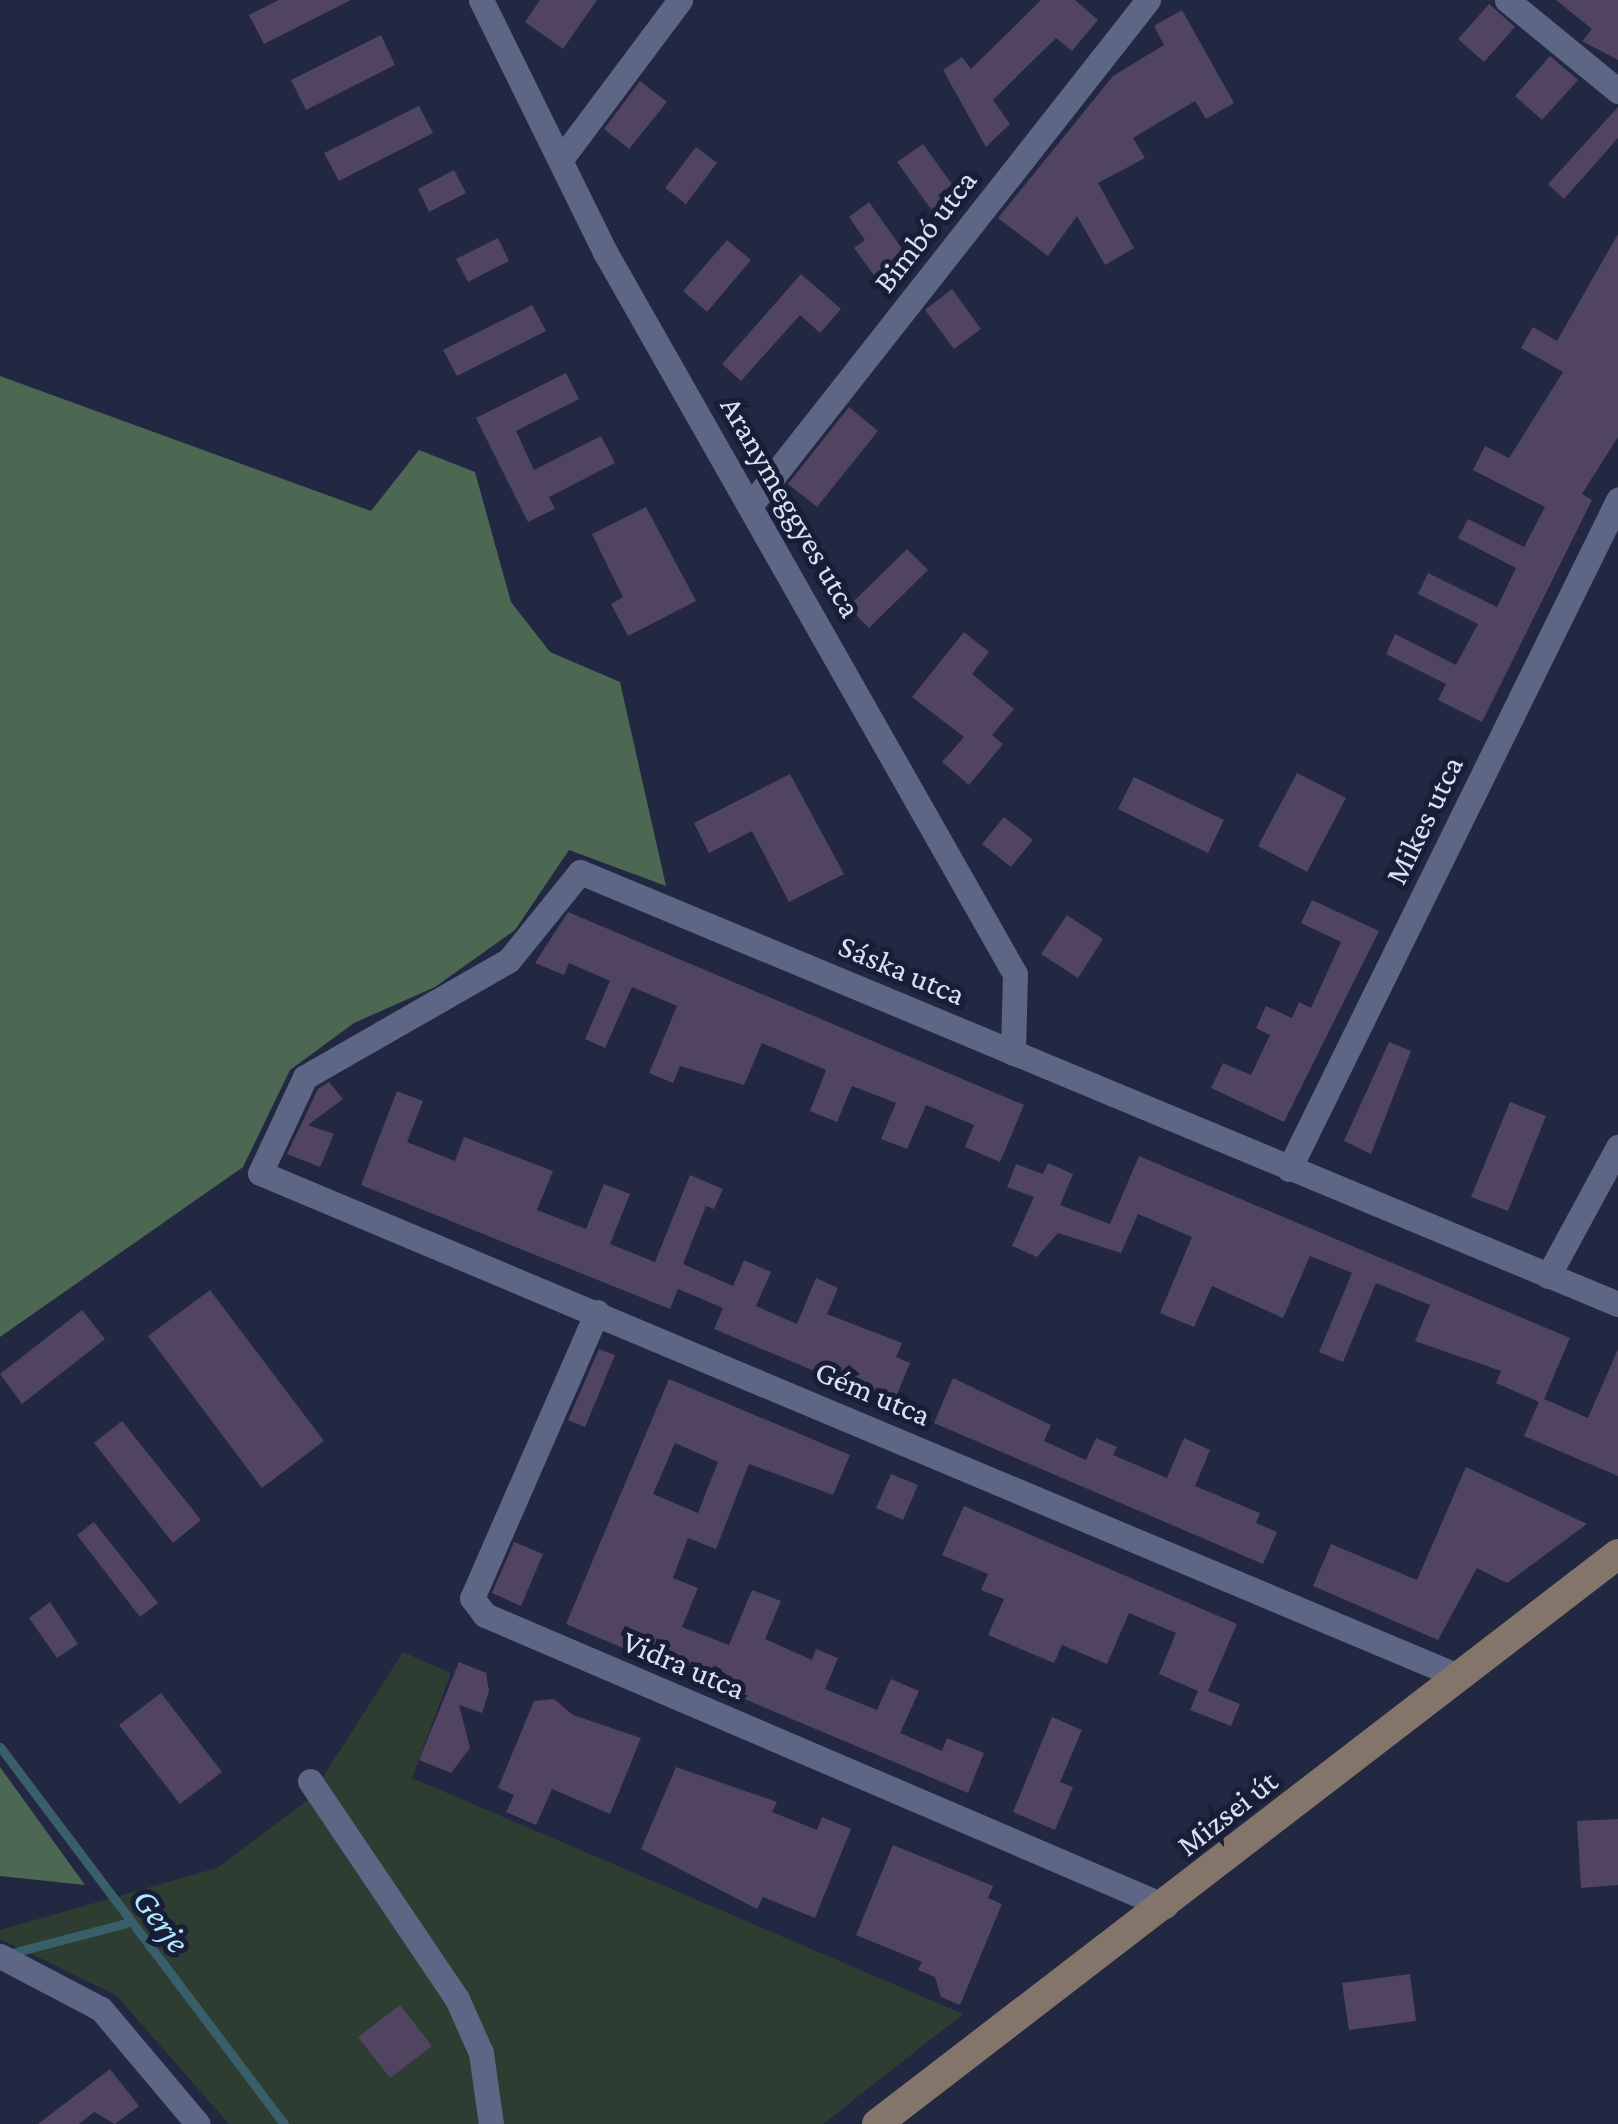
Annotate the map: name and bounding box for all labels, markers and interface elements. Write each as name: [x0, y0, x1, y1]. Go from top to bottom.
street label: Bimbó utca: [865, 162, 985, 300]
street label: Aranymeggyes utca: [712, 390, 870, 624]
street label: Mikes utca: [1376, 750, 1472, 890]
street label: Sáska utca: [833, 926, 971, 1014]
street label: Gém utca: [810, 1352, 936, 1434]
street label: Vidra utca: [617, 1622, 751, 1708]
street label: Mizsei út: [1169, 1762, 1285, 1864]
water label: Gerje: [123, 1881, 199, 1961]

